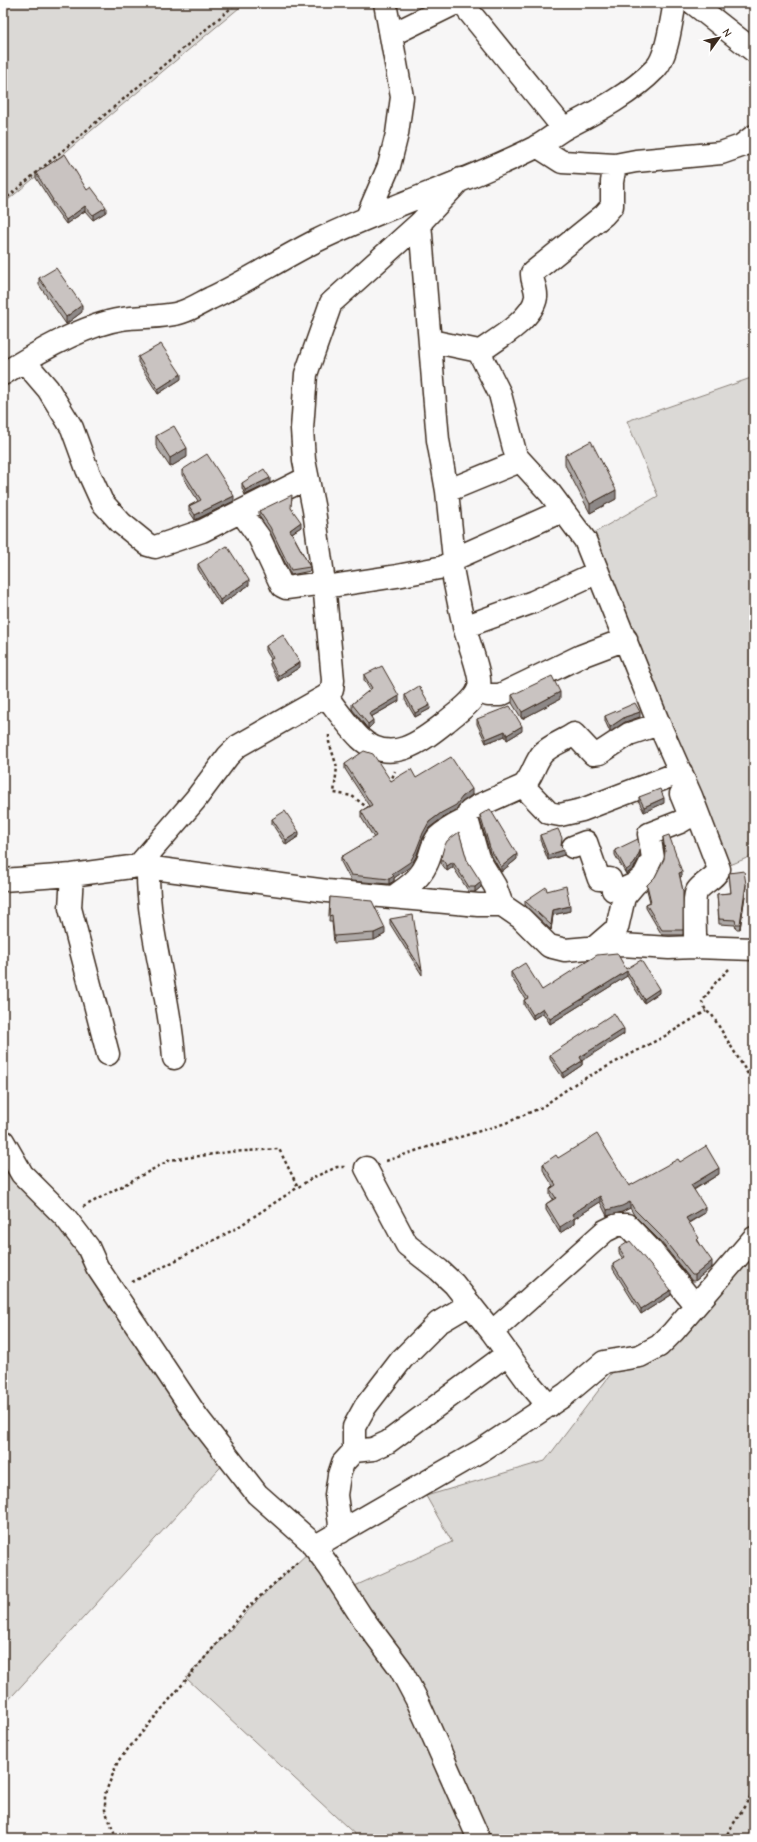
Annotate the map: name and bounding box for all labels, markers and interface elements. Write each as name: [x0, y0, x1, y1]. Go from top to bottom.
north arrow: [699, 18, 739, 58]
text: N: [720, 26, 734, 39]

